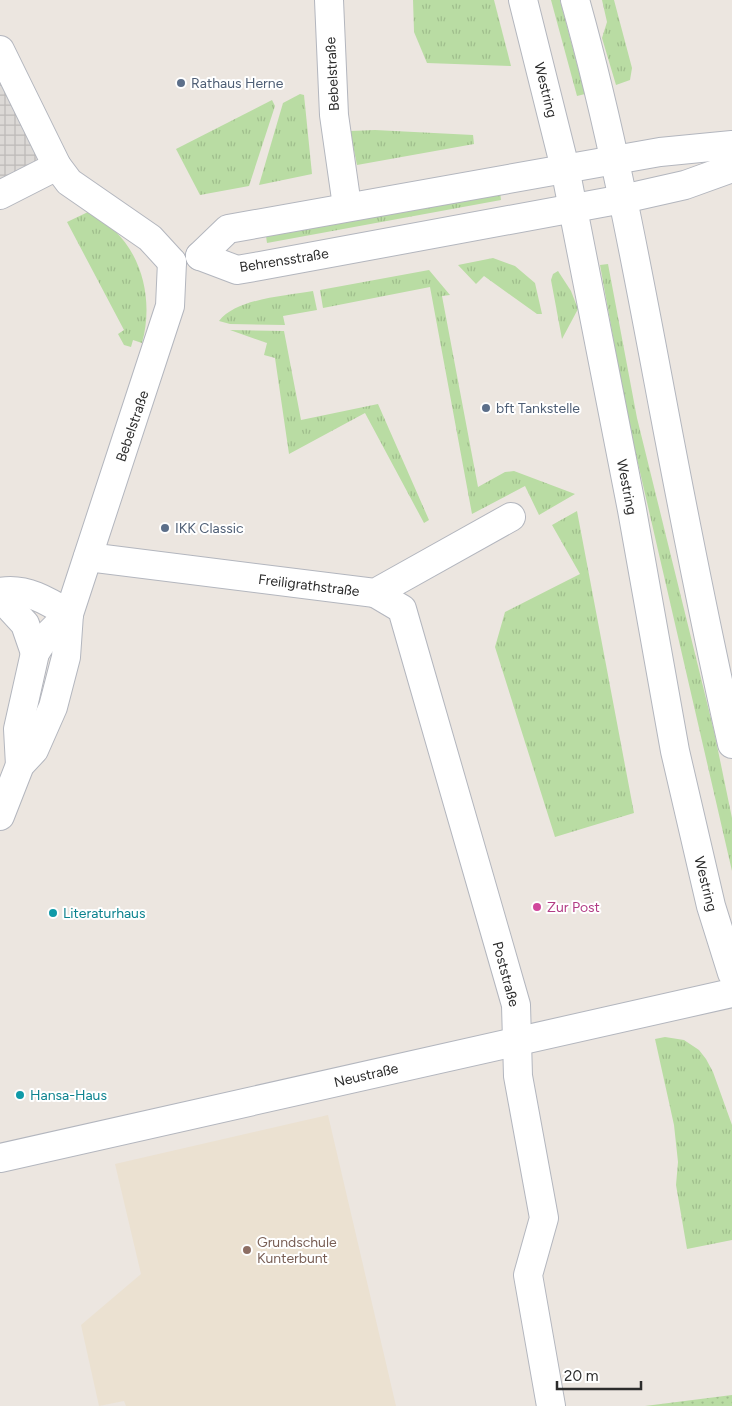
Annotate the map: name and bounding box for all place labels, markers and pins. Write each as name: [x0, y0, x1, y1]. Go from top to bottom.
place label: Rathaus Herne: [191, 75, 284, 92]
marker: Rathaus Herne: [175, 77, 187, 89]
place label: bft Tankstelle: [496, 400, 580, 417]
marker: bft Tankstelle: [480, 402, 492, 414]
place label: IKK Classic: [175, 520, 244, 537]
marker: IKK Classic: [159, 522, 171, 534]
place label: Zur Post: [547, 899, 600, 916]
marker: Zur Post: [531, 901, 543, 913]
place label: Literaturhaus: [63, 905, 145, 922]
marker: Literaturhaus: [47, 907, 59, 919]
place label: Hansa-Haus: [30, 1087, 107, 1104]
marker: Hansa-Haus: [14, 1089, 26, 1101]
place label: Grundschule Kunterbunt: [257, 1234, 337, 1267]
marker: Grundschule Kunterbunt: [241, 1244, 253, 1256]

